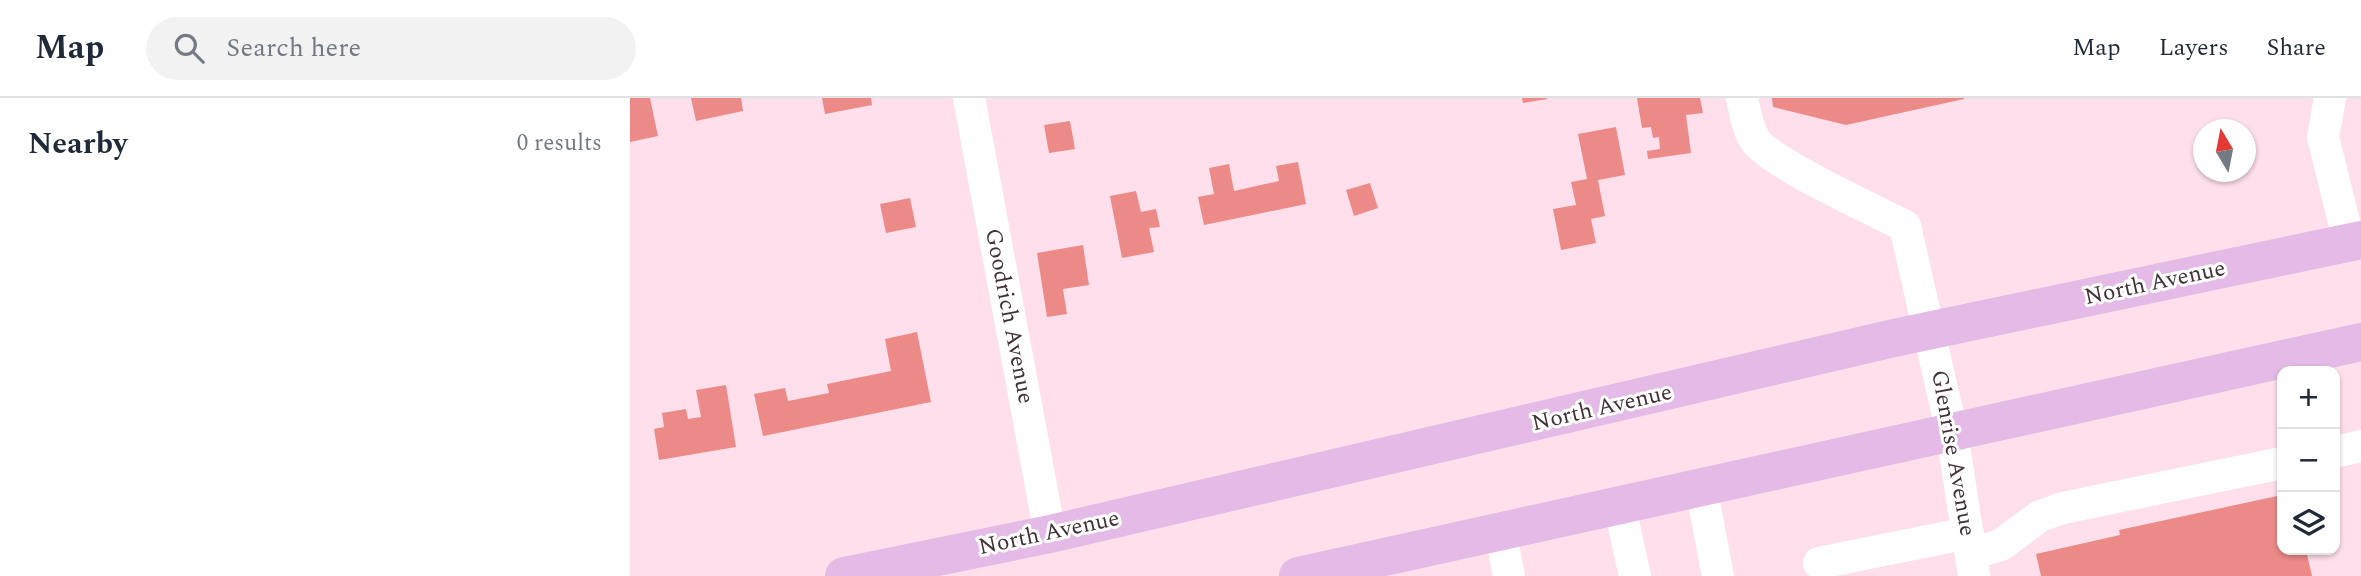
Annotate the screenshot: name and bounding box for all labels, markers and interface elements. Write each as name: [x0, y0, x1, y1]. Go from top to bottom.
search box: [146, 17, 636, 80]
text: Map: [35, 23, 104, 73]
text: Search here: [226, 28, 361, 68]
icon: search: [170, 29, 208, 67]
text: Map: [2072, 30, 2121, 66]
text: Layers: [2159, 30, 2229, 66]
text: Share: [2267, 30, 2326, 66]
north arrow: [2193, 119, 2256, 182]
text: Nearby: [28, 121, 127, 167]
text: 0 results: [517, 126, 602, 161]
street label: Goodrich Avenue: [975, 225, 1043, 407]
street label: North Avenue: [2081, 251, 2229, 315]
map controls: [2277, 366, 2340, 555]
button: +: [2277, 366, 2340, 429]
street label: Glenrise Avenue: [1921, 367, 1985, 539]
street label: North Avenue: [1528, 375, 1676, 441]
button: −: [2277, 429, 2340, 492]
button: layers: [2277, 492, 2340, 555]
street label: North Avenue: [975, 501, 1123, 565]

